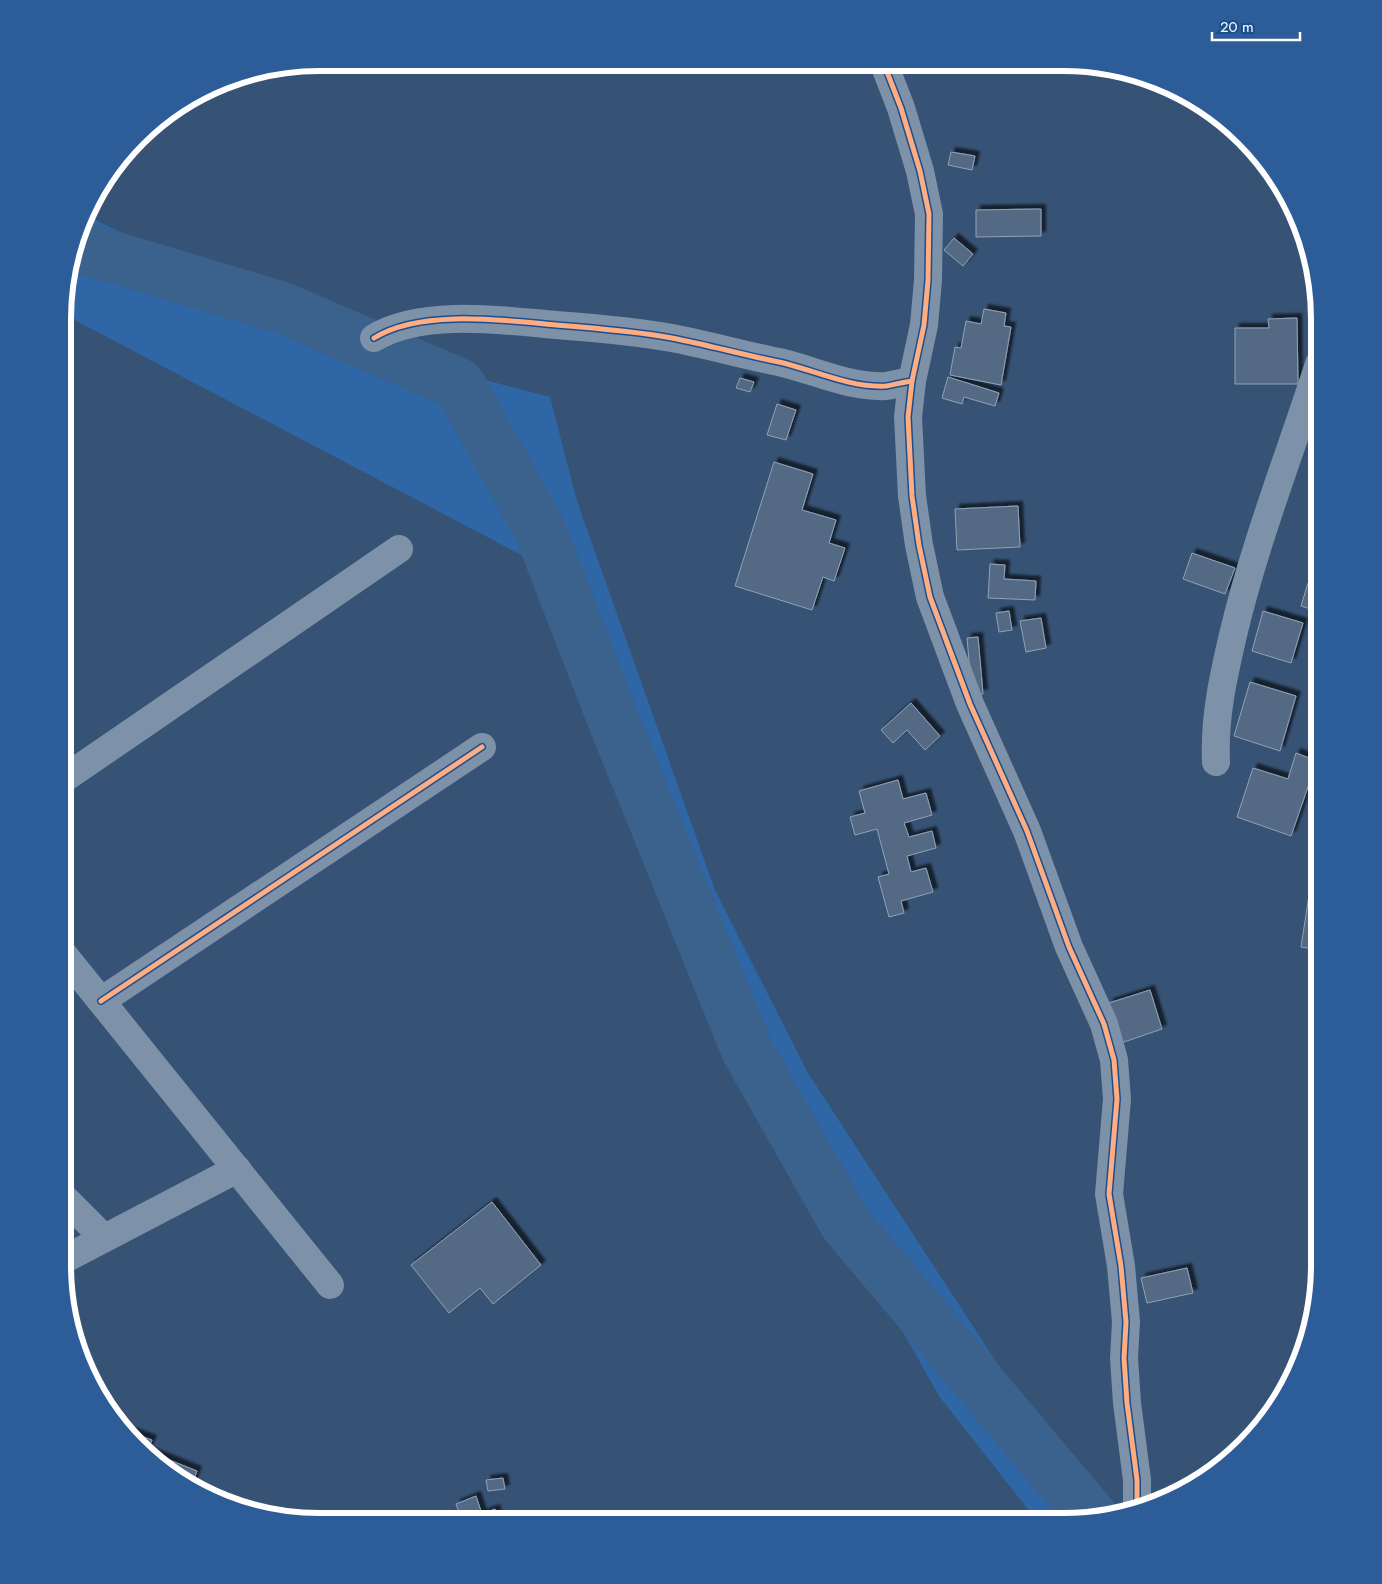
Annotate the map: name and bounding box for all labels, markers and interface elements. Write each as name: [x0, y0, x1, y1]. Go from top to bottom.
scale bar: [1212, 10, 1300, 42]
text: 20 m: [1220, 16, 1254, 38]

